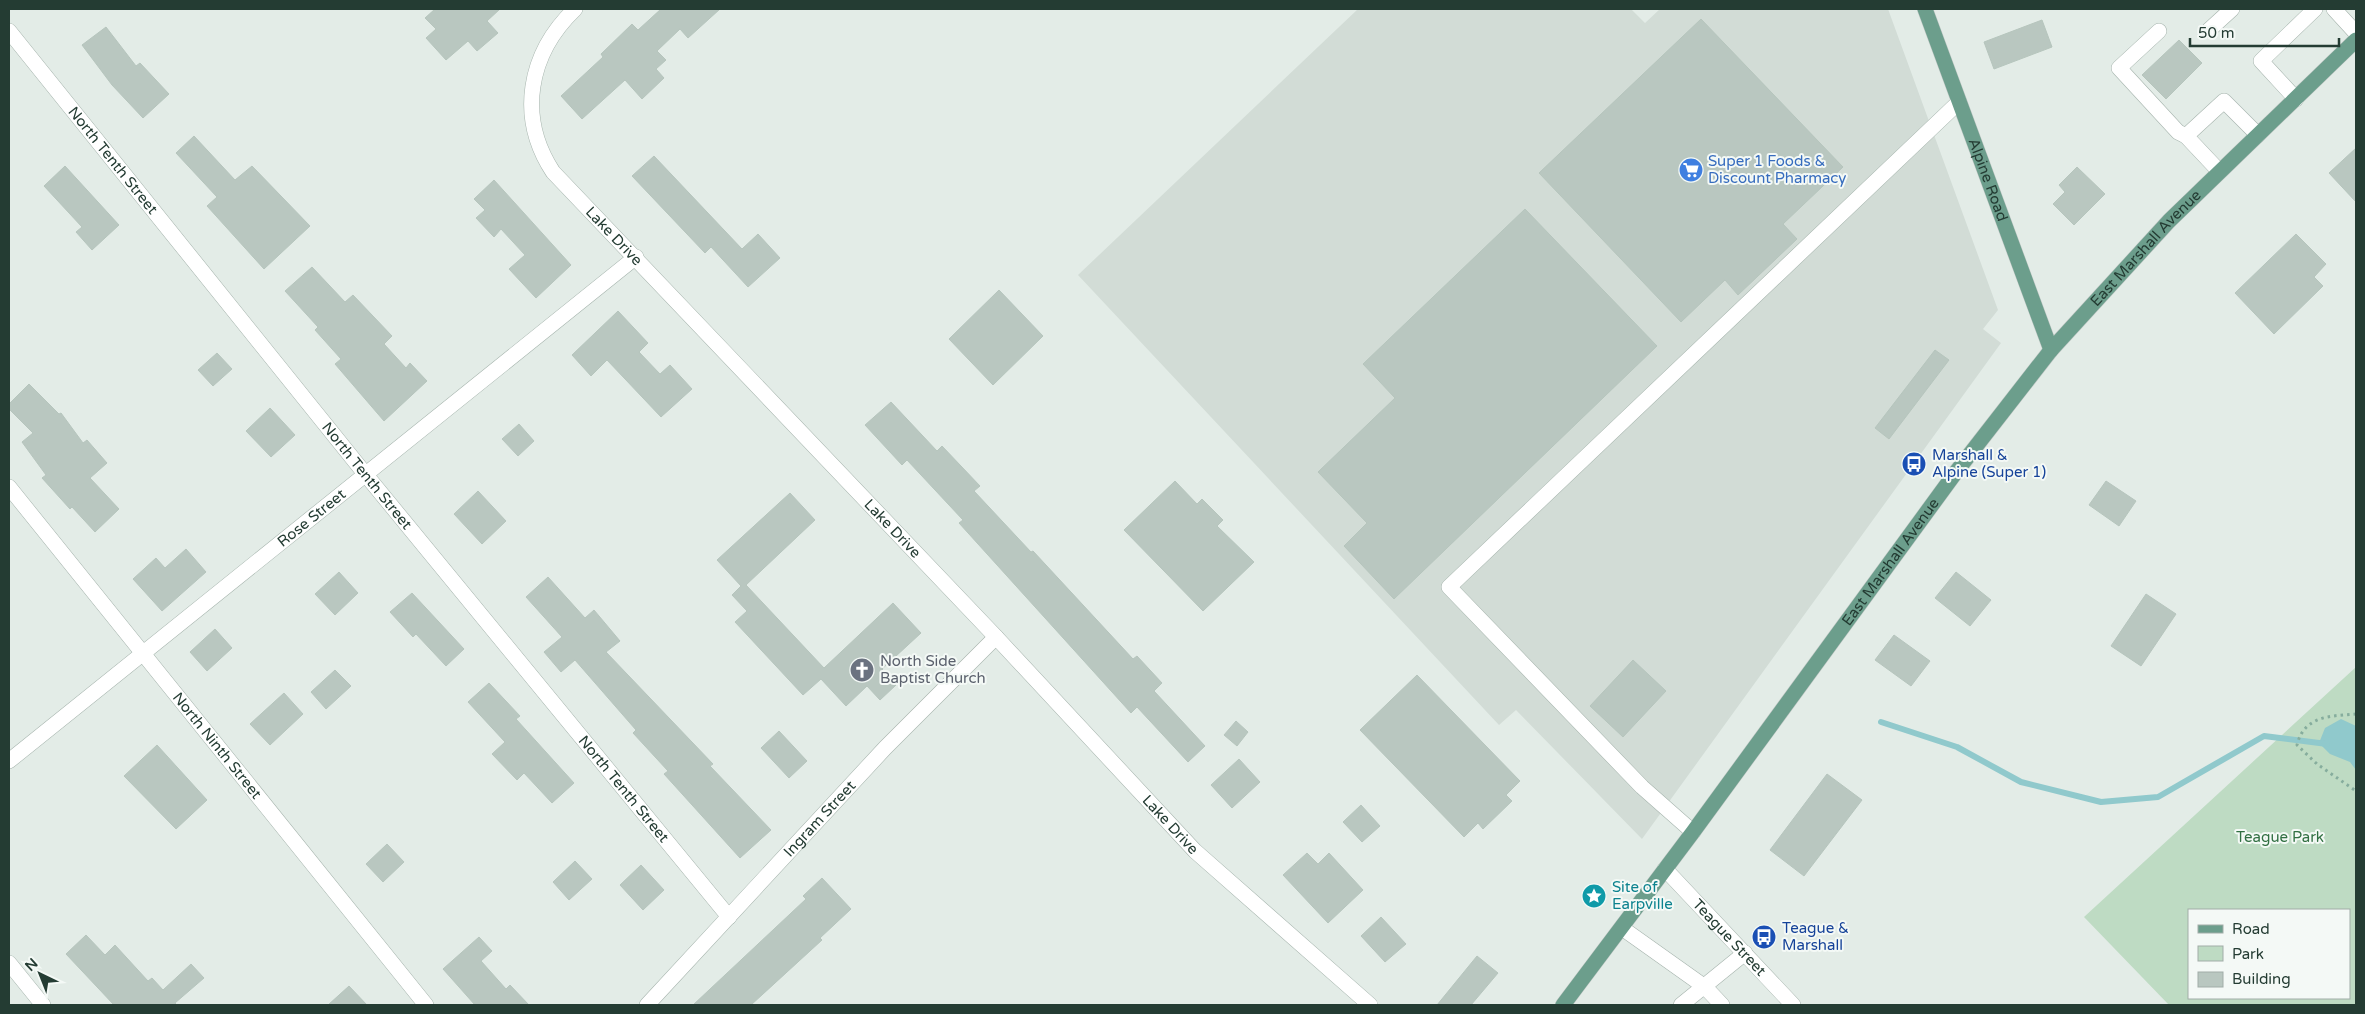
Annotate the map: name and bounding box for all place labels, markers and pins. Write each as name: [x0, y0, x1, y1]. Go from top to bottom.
place label: Super 1 Foods & Discount Pharmacy: [1708, 152, 1846, 187]
supermarket icon: Super 1 Foods & Discount Pharmacy: [1678, 157, 1704, 183]
place label: Marshall & Alpine (Super 1): [1932, 446, 2046, 481]
bus stop icon: Marshall & Alpine (Super 1): [1901, 451, 1927, 477]
place label: North Side Baptist Church: [880, 652, 986, 687]
church icon: North Side Baptist Church: [849, 657, 875, 683]
place label: Site of Earpville: [1612, 878, 1673, 913]
place icon: Site of Earpville: [1581, 883, 1607, 909]
place label: Teague & Marshall: [1782, 919, 1849, 954]
bus stop icon: Teague & Marshall: [1751, 924, 1777, 950]

